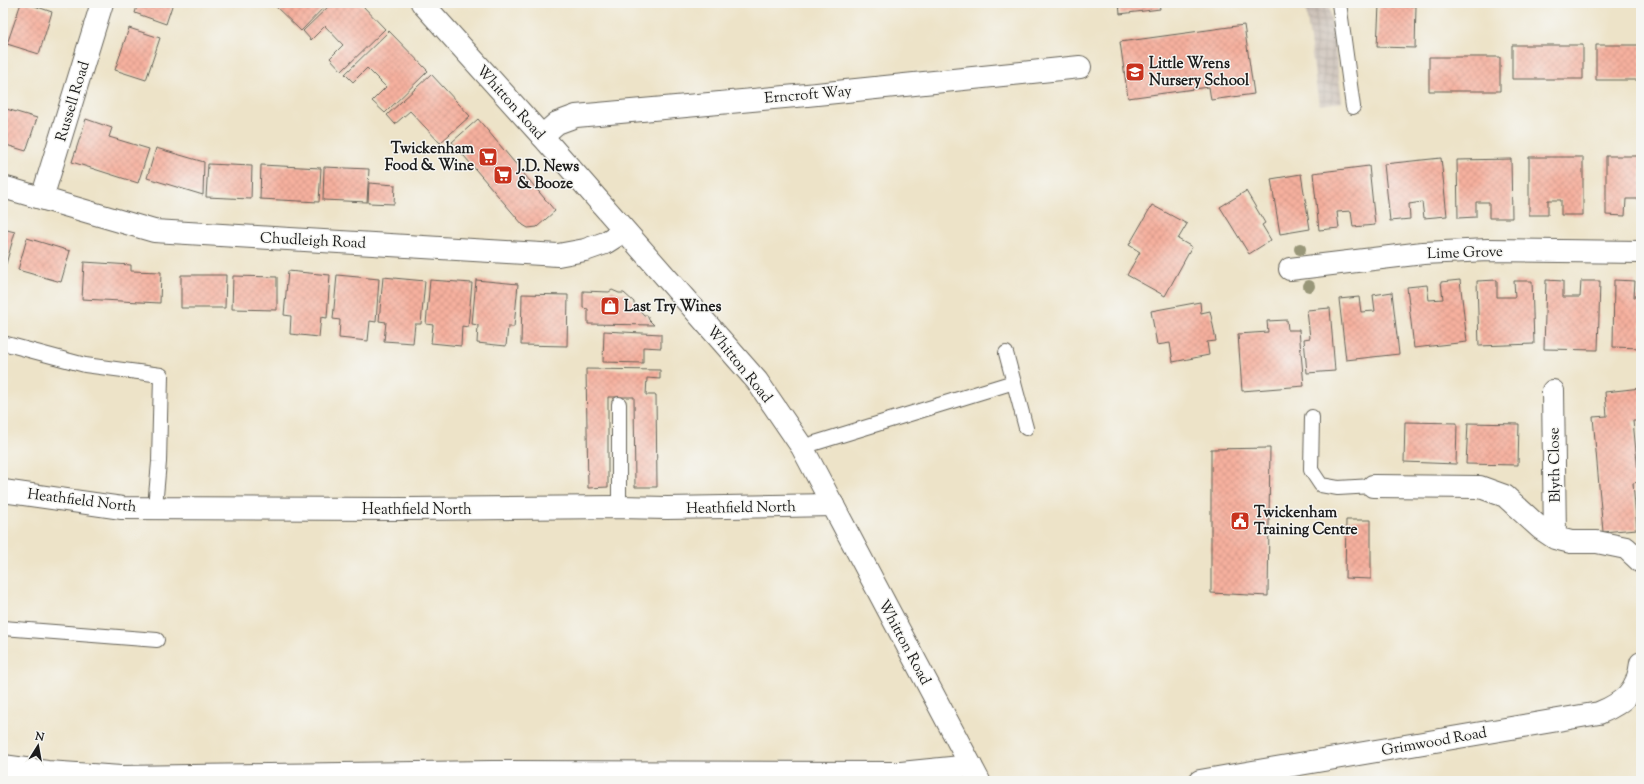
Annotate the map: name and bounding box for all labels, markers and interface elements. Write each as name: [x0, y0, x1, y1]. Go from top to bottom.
place label: Little Wrens Nursery School: [1149, 54, 1250, 92]
street label: Russell Road: [51, 58, 96, 144]
street label: Whitton Road: [471, 61, 549, 145]
school or university icon: Little Wrens Nursery School: [1124, 61, 1146, 83]
street label: Erncroft Way: [764, 81, 853, 110]
place label: Twickenham Food & Wine: [385, 139, 475, 177]
supermarket icon: Twickenham Food & Wine: [477, 146, 499, 168]
place label: J.D. News & Booze: [516, 157, 579, 195]
supermarket icon: J.D. News & Booze: [492, 164, 514, 186]
street label: Chudleigh Road: [259, 228, 367, 255]
street label: Lime Grove: [1427, 242, 1503, 265]
shop icon: Last Try Wines: [599, 295, 621, 317]
place label: Last Try Wines: [624, 297, 721, 318]
street label: Whitton Road: [701, 322, 777, 408]
street label: Blyth Close: [1544, 427, 1567, 503]
street label: Heathfield North: [26, 484, 138, 519]
street label: Heathfield North: [686, 497, 796, 520]
street label: Heathfield North: [362, 500, 472, 521]
place label: Twickenham Training Centre: [1254, 503, 1358, 541]
public building icon: Twickenham Training Centre: [1229, 510, 1251, 532]
street label: Whitton Road: [872, 596, 935, 690]
street label: Grimwood Road: [1380, 723, 1489, 762]
north arrow: [18, 726, 58, 766]
text: N: [33, 728, 46, 746]

